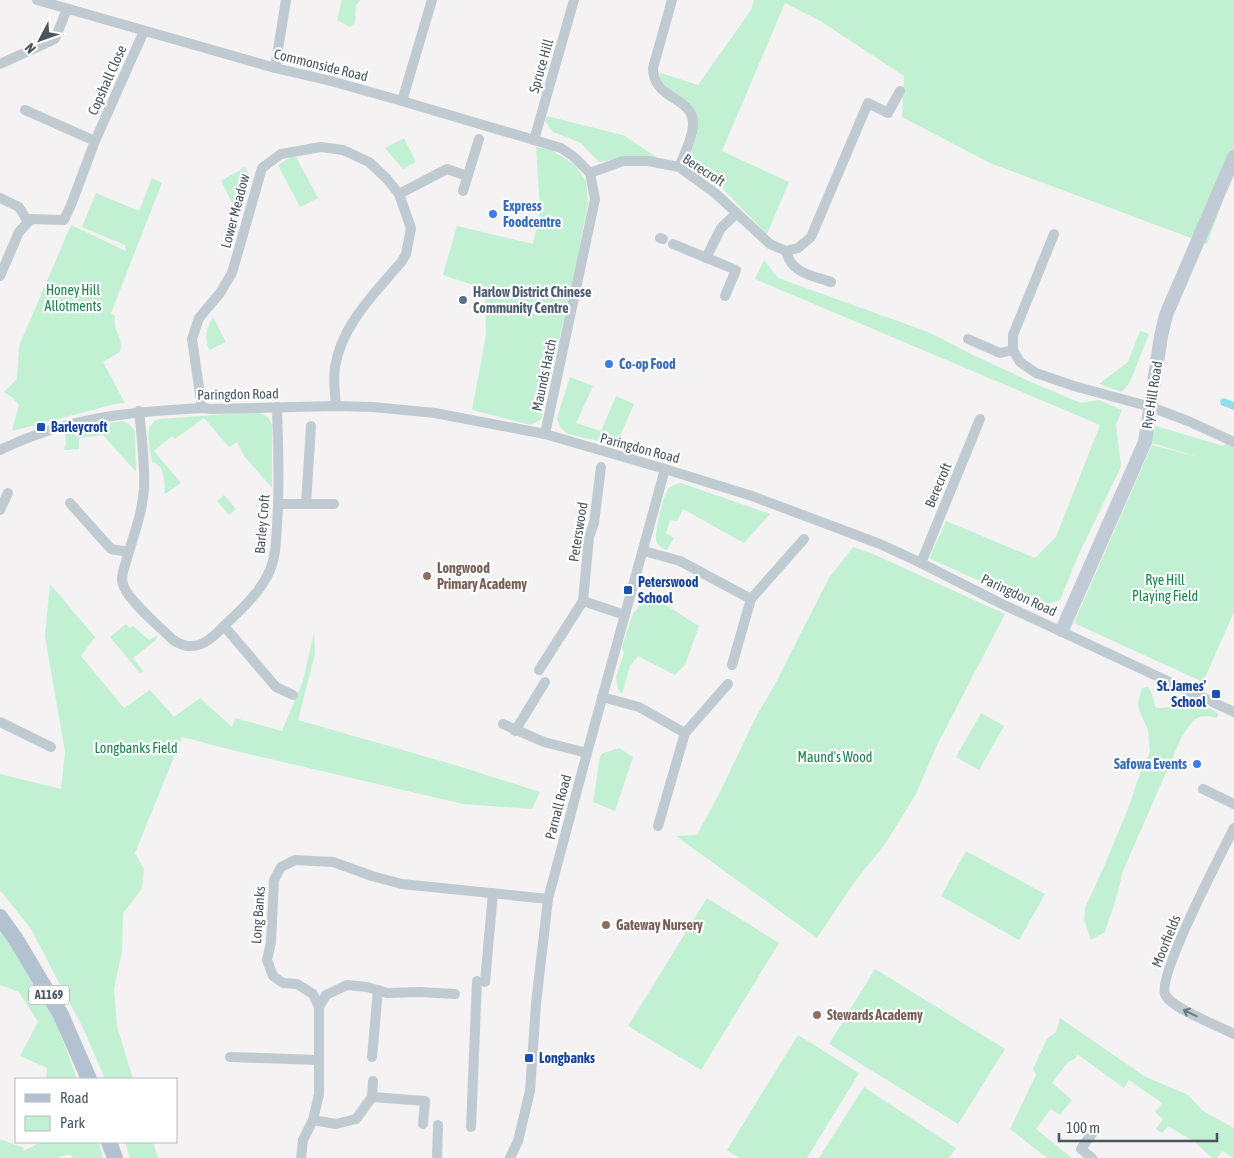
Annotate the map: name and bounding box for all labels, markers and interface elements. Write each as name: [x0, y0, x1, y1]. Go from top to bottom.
north arrow: [15, 15, 65, 65]
street label: Spruce Hill: [526, 37, 556, 95]
text: N: [21, 40, 39, 57]
street label: Copshall Close: [84, 43, 130, 117]
street label: Commonside Road: [272, 46, 370, 84]
street label: Berecroft: [680, 150, 728, 190]
street label: Lower Meadow: [217, 172, 253, 250]
place label: Express Foodcentre: [503, 198, 561, 230]
marker: Express Foodcentre: [487, 208, 499, 220]
park label: Honey Hill Allotments: [45, 282, 102, 314]
place label: Harlow District Chinese Community Centre: [473, 284, 591, 316]
marker: Harlow District Chinese Community Centre: [457, 294, 469, 306]
street label: Maunds Hatch: [529, 337, 559, 413]
place label: Co-op Food: [619, 356, 676, 372]
marker: Co-op Food: [603, 358, 615, 370]
street label: Rye Hill Road: [1139, 360, 1165, 430]
street label: Paringdon Road: [197, 385, 279, 403]
place label: Barleycroft: [51, 419, 107, 435]
marker: Barleycroft: [35, 421, 47, 433]
street label: Paringdon Road: [599, 430, 681, 466]
street label: Berecroft: [921, 460, 955, 510]
street label: Barley Croft: [251, 494, 273, 554]
street label: Peterswood: [565, 501, 591, 563]
place label: Longwood Primary Academy: [437, 560, 527, 592]
marker: Longwood Primary Academy: [421, 570, 433, 582]
street label: Paringdon Road: [979, 571, 1059, 619]
park label: Rye Hill Playing Field: [1132, 572, 1198, 604]
place label: Peterswood School: [638, 574, 699, 606]
marker: Peterswood School: [622, 584, 634, 596]
place label: St. James' School: [1157, 678, 1207, 710]
marker: St. James' School: [1210, 688, 1222, 700]
park label: Longbanks Field: [94, 740, 178, 756]
park label: Maund's Wood: [798, 749, 872, 765]
place label: Safowa Events: [1114, 756, 1187, 772]
marker: Safowa Events: [1191, 758, 1203, 770]
street label: Parnall Road: [542, 773, 574, 841]
street label: Long Banks: [248, 886, 268, 944]
street label: Moorfields: [1148, 912, 1184, 970]
place label: Gateway Nursery: [616, 917, 703, 933]
marker: Gateway Nursery: [600, 919, 612, 931]
road number: A1169: [29, 986, 69, 1004]
place label: Stewards Academy: [827, 1007, 923, 1023]
one-way arrow: [1183, 1008, 1198, 1017]
marker: Stewards Academy: [811, 1009, 823, 1021]
place label: Longbanks: [539, 1050, 595, 1066]
marker: Longbanks: [523, 1052, 535, 1064]
legend: [15, 1078, 178, 1143]
text: Road: [60, 1089, 89, 1106]
scale bar: [1059, 1110, 1216, 1142]
text: Park: [60, 1114, 85, 1131]
text: 100 m: [1066, 1119, 1100, 1136]

